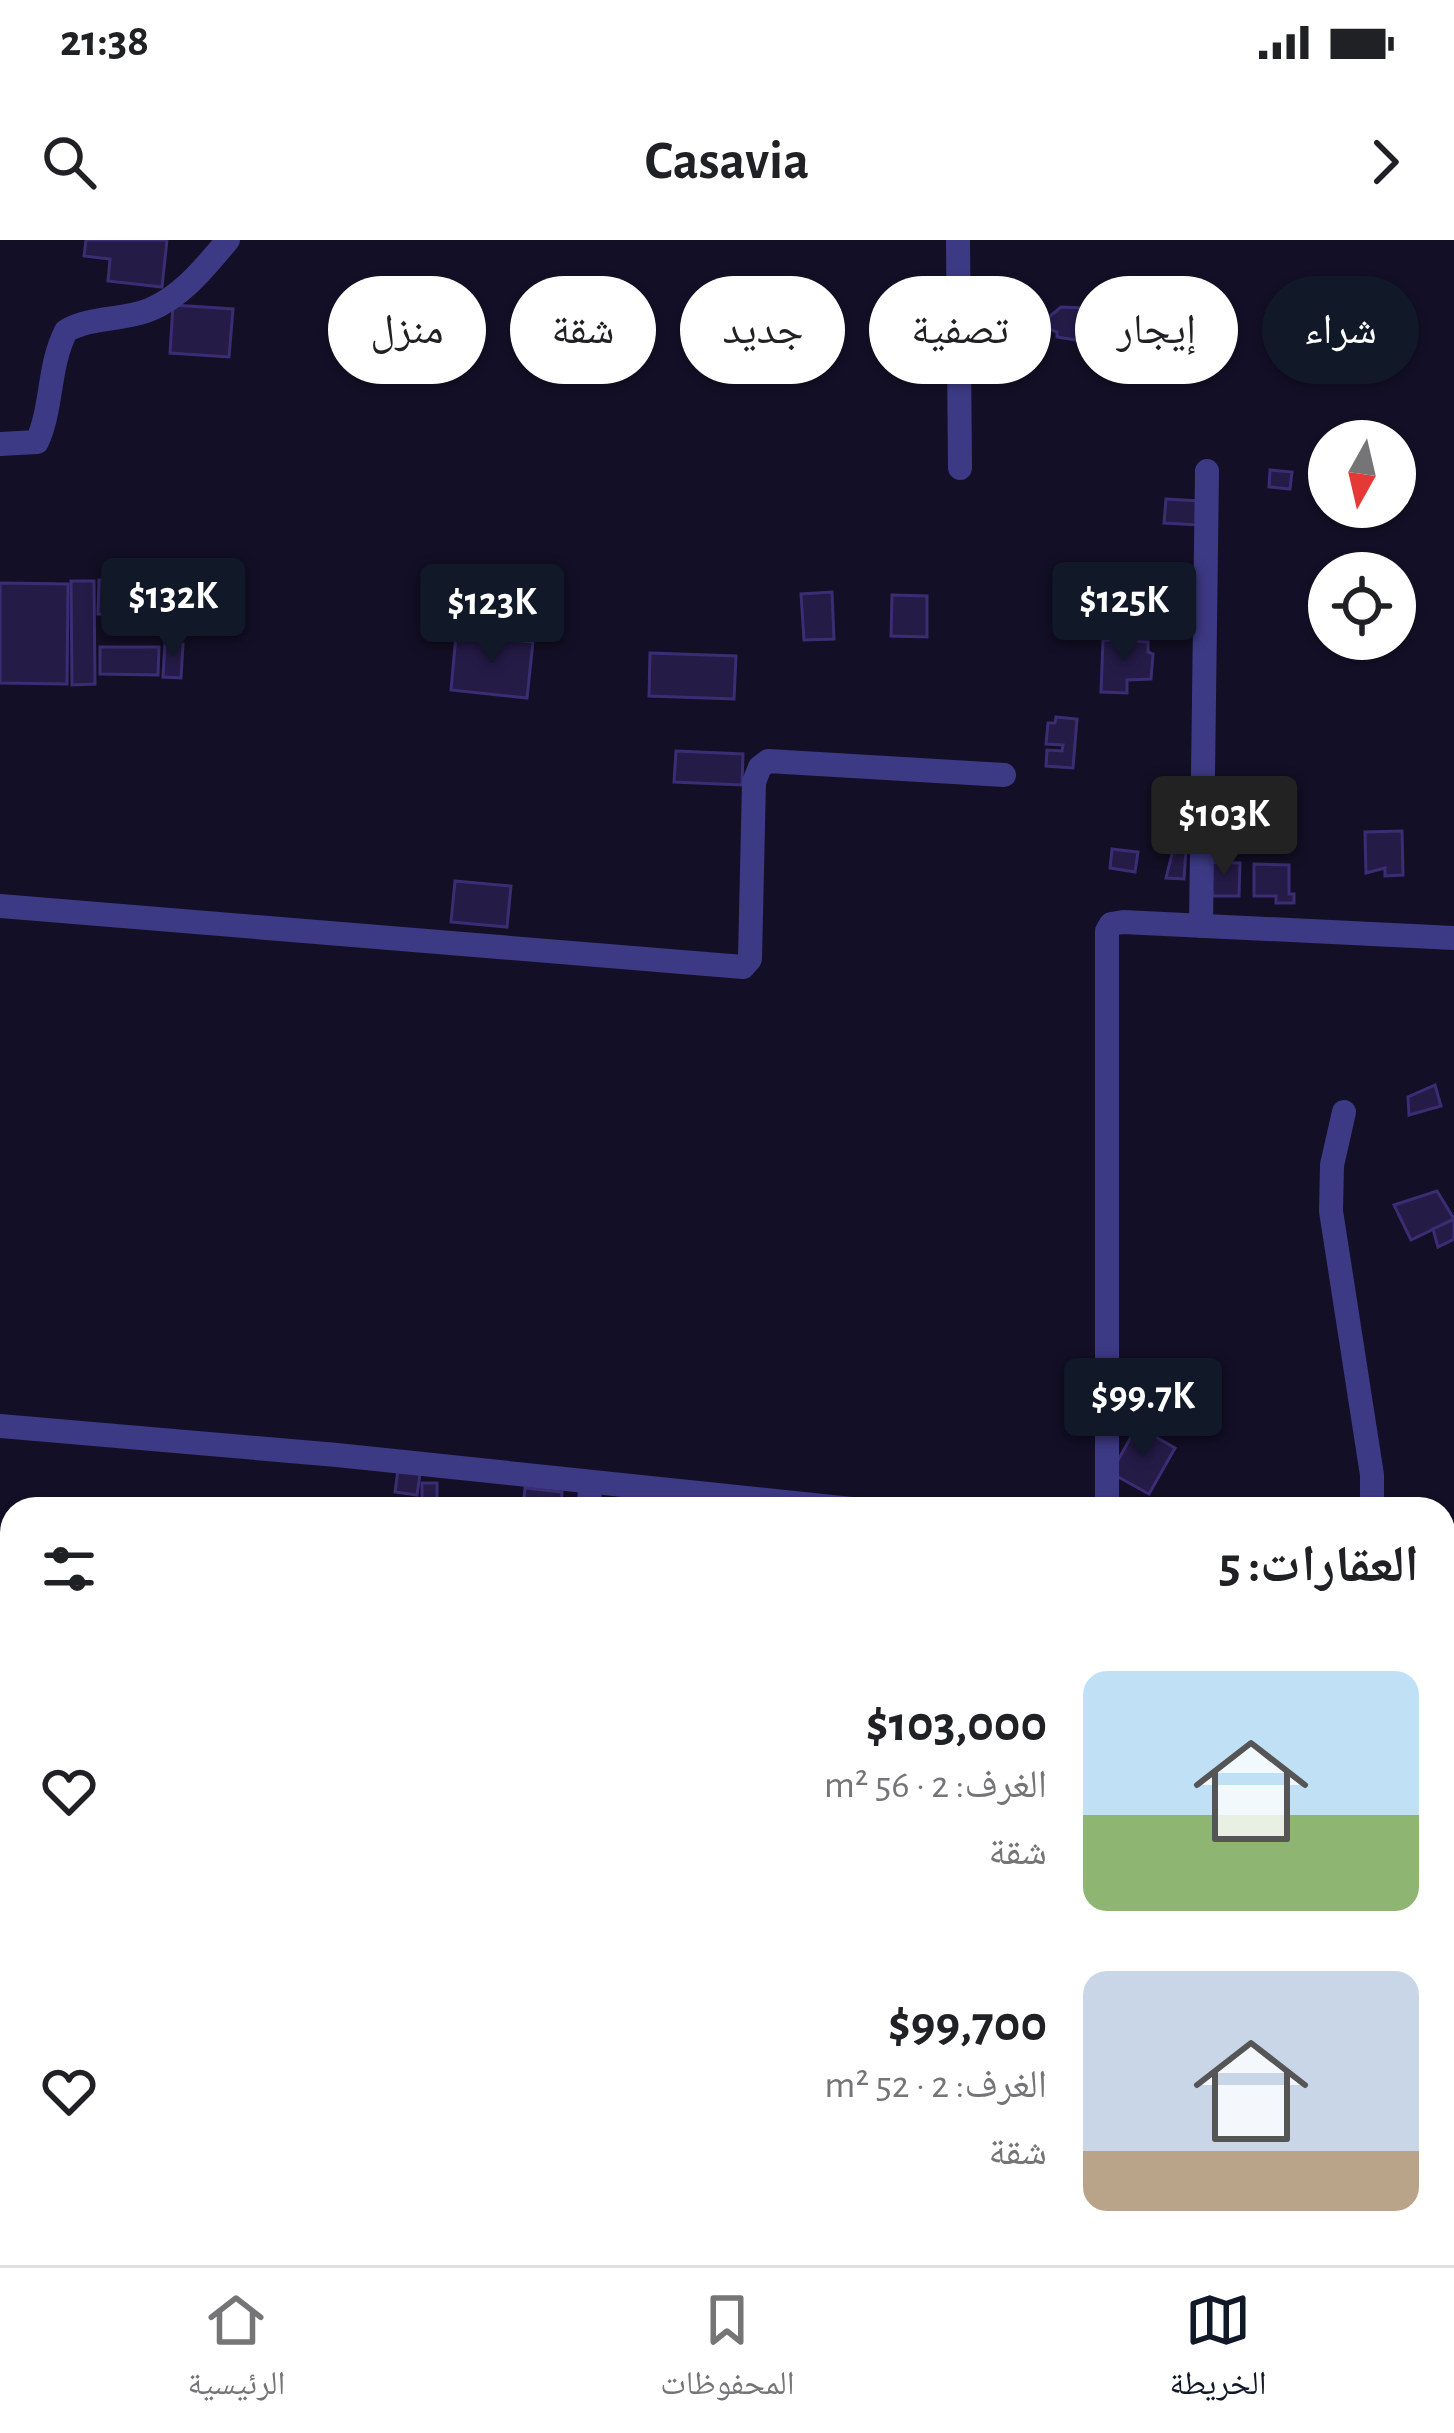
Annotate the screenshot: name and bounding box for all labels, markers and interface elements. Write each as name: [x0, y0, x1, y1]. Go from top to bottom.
text: 21:38: [60, 19, 149, 64]
icon: search: [36, 129, 102, 195]
icon: forward: [1352, 129, 1418, 195]
text: Casavia: [645, 135, 809, 189]
chip: منزل: [328, 276, 486, 384]
chip: شقة: [510, 276, 656, 384]
chip: جديد: [680, 276, 845, 384]
chip: تصفية: [869, 276, 1051, 384]
chip: إيجار: [1075, 276, 1238, 384]
chip: شراء: [1262, 276, 1419, 384]
north arrow: [1308, 420, 1416, 528]
map controls: [1308, 420, 1416, 660]
button: locate: [1308, 552, 1416, 660]
pin: $132K: [89, 558, 257, 660]
pin: $125K: [1040, 562, 1208, 664]
pin: $123K: [408, 564, 576, 666]
text: $132K: [128, 577, 218, 616]
text: $125K: [1079, 581, 1169, 620]
text: $123K: [447, 583, 537, 622]
pin: $103K: [1140, 776, 1308, 878]
text: $103K: [1178, 795, 1270, 834]
pin: $99.7K: [1045, 1358, 1241, 1460]
text: $99.7K: [1091, 1377, 1195, 1416]
icon: filters: [36, 1536, 102, 1602]
text: العقارات: 5: [1219, 1540, 1419, 1591]
text: $103,000: [866, 1699, 1047, 1750]
icon: home: [1179, 1719, 1323, 1863]
icon: heart: [36, 1758, 102, 1824]
text: الغرف: 2 · 56 m²: [824, 1766, 1047, 1805]
text: شقة: [989, 1833, 1047, 1872]
text: $99,700: [888, 1999, 1047, 2050]
icon: home: [1179, 2019, 1323, 2163]
icon: heart: [36, 2058, 102, 2124]
text: الغرف: 2 · 52 m²: [824, 2066, 1047, 2105]
text: شقة: [989, 2133, 1047, 2172]
tab: الرئيسية: [187, 2287, 285, 2415]
tab: المحفوظات: [660, 2287, 794, 2415]
tab: الخريطة: [1169, 2287, 1267, 2415]

